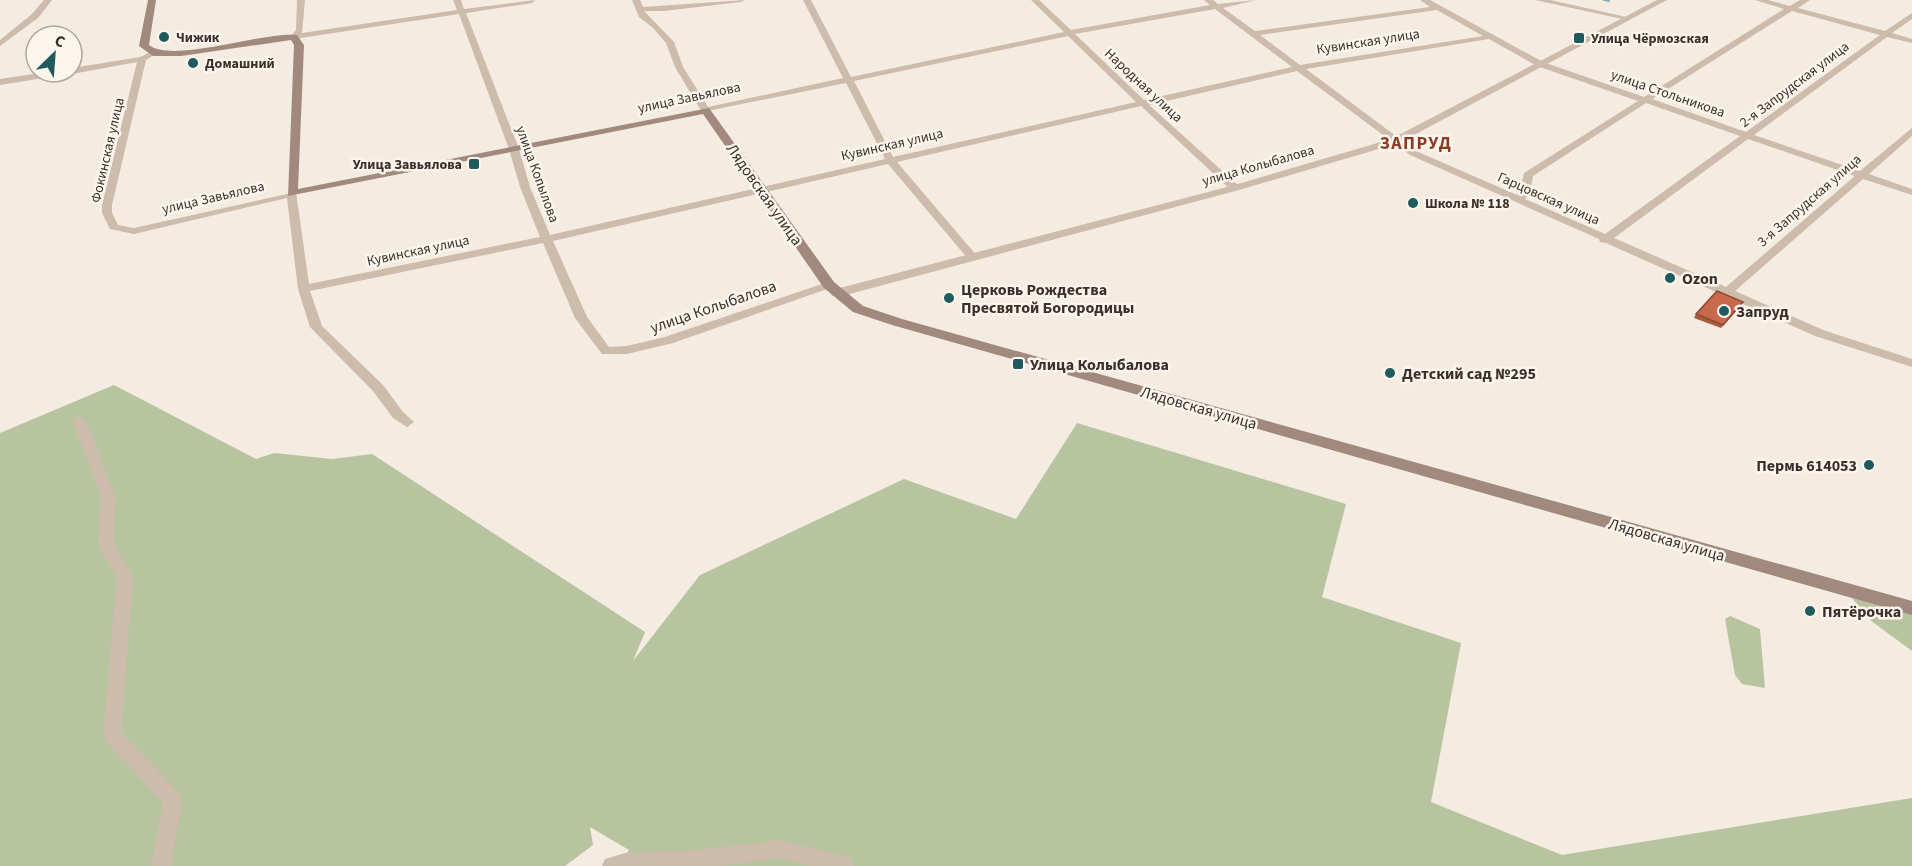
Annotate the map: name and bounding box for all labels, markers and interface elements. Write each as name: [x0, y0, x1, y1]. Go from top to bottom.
north arrow: [24, 24, 84, 84]
street label: Кувинская улица: [1315, 24, 1421, 60]
place label: Чижик: [176, 28, 220, 48]
text: С: [51, 29, 69, 53]
place label: Улица Чёрмозская: [1591, 29, 1709, 49]
marker: Чижик: [157, 30, 171, 44]
marker: Улица Чёрмозская: [1572, 31, 1586, 45]
street label: 2-я Запрудская улица: [1736, 37, 1853, 133]
street label: Народная улица: [1100, 44, 1187, 127]
place label: Домашний: [205, 54, 275, 74]
marker: Домашний: [186, 56, 200, 70]
street label: улица Стольникова: [1608, 65, 1727, 123]
street label: улица Завьялова: [636, 77, 742, 119]
street label: Фокинская улица: [86, 96, 130, 205]
street label: улица Копылова: [510, 123, 564, 225]
street label: Кувинская улица: [839, 124, 945, 166]
district label: ЗАПРУД: [1380, 131, 1452, 156]
street label: Лядовская улица: [721, 139, 808, 250]
street label: улица Колыбалова: [1200, 140, 1317, 192]
street label: 3-я Запрудская улица: [1753, 150, 1866, 252]
place label: Улица Завьялова: [353, 155, 462, 175]
marker: Улица Завьялова: [467, 157, 481, 171]
street label: Гарцовская улица: [1494, 167, 1603, 230]
street label: улица Завьялова: [160, 176, 266, 219]
place label: Школа № 118: [1425, 194, 1510, 214]
marker: Школа № 118: [1406, 196, 1420, 210]
street label: Кувинская улица: [365, 230, 471, 272]
place label: Ozon: [1682, 268, 1718, 290]
marker: Ozon: [1663, 271, 1677, 285]
street label: улица Колыбалова: [647, 275, 779, 339]
place label: Церковь Рождества Пресвятой Богородицы: [961, 279, 1134, 319]
marker: Церковь Рождества Пресвятой Богородицы: [942, 291, 956, 305]
place label: Запруд: [1736, 301, 1790, 323]
marker: Запруд: [1717, 304, 1731, 318]
place label: Улица Колыбалова: [1030, 354, 1169, 376]
marker: Улица Колыбалова: [1011, 357, 1025, 371]
place label: Детский сад №295: [1402, 363, 1536, 385]
marker: Детский сад №295: [1383, 366, 1397, 380]
street label: Лядовская улица: [1138, 381, 1260, 435]
place label: Пермь 614053: [1756, 455, 1857, 477]
marker: Пермь 614053: [1862, 458, 1876, 472]
street label: Лядовская улица: [1606, 513, 1728, 567]
place label: Пятёрочка: [1822, 601, 1901, 623]
marker: Пятёрочка: [1803, 604, 1817, 618]

